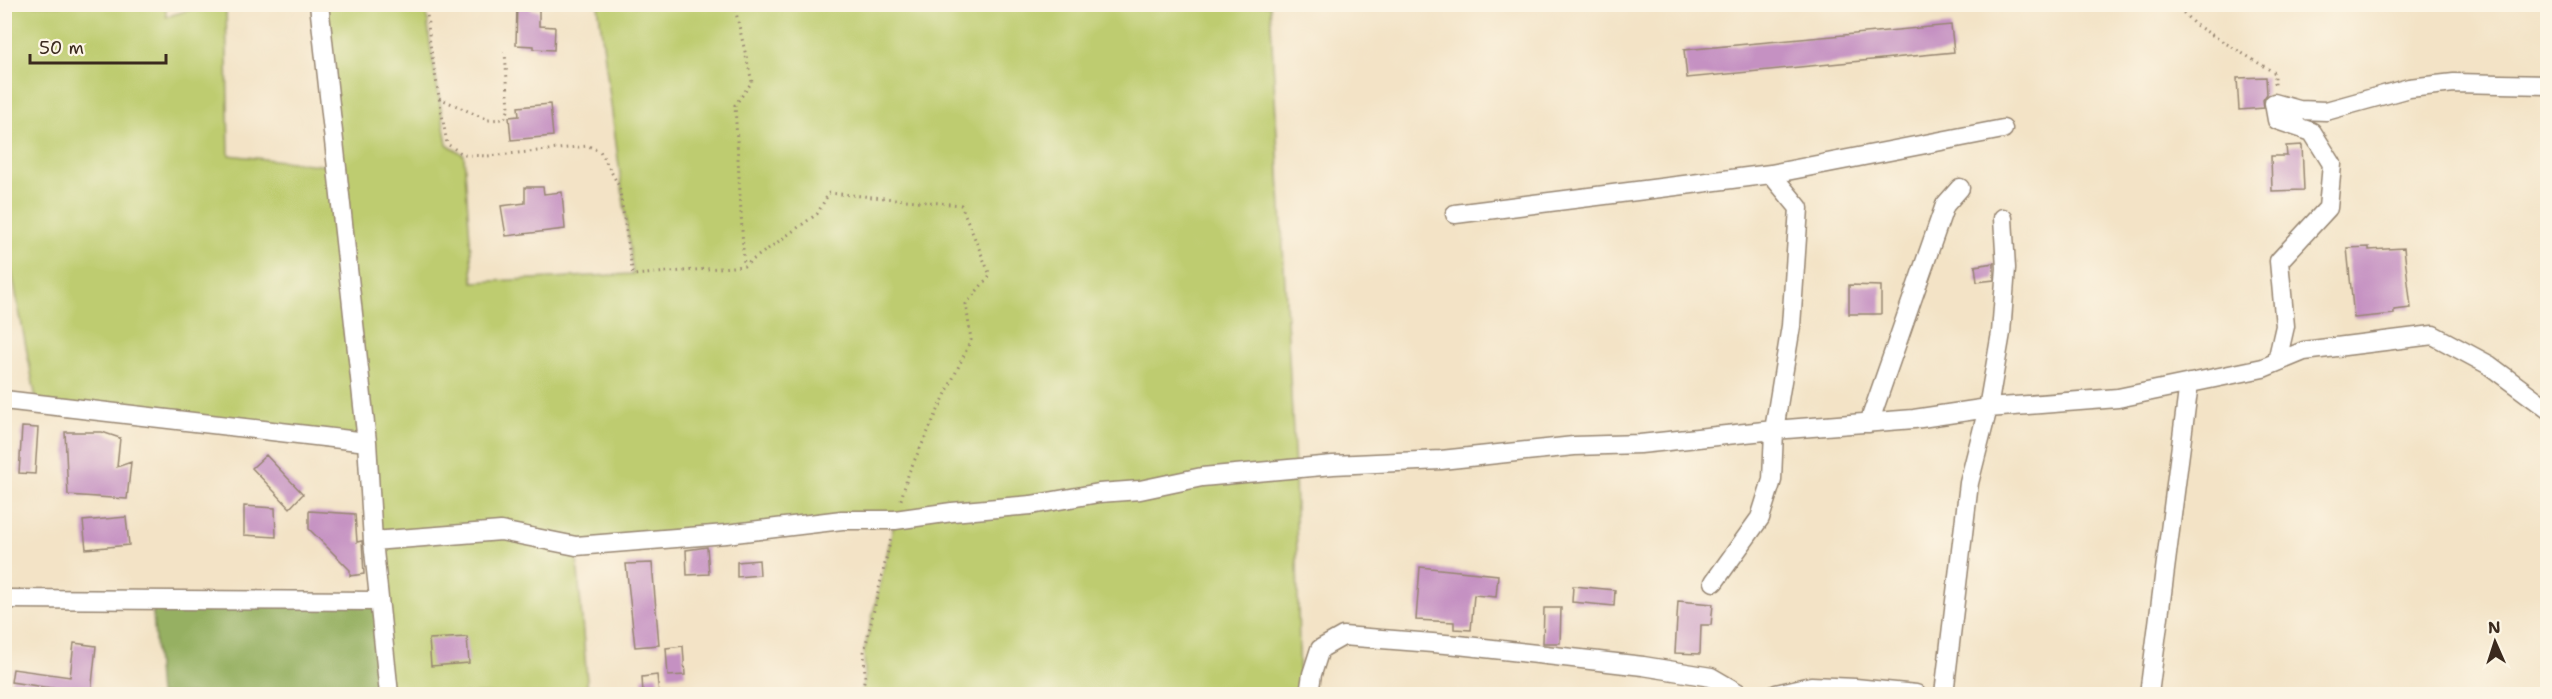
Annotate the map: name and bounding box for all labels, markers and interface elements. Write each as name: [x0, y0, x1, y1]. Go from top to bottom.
scale bar: [30, 27, 166, 65]
text: 50 m: [39, 36, 84, 60]
north arrow: [2465, 612, 2525, 672]
text: N: [2487, 617, 2501, 638]

